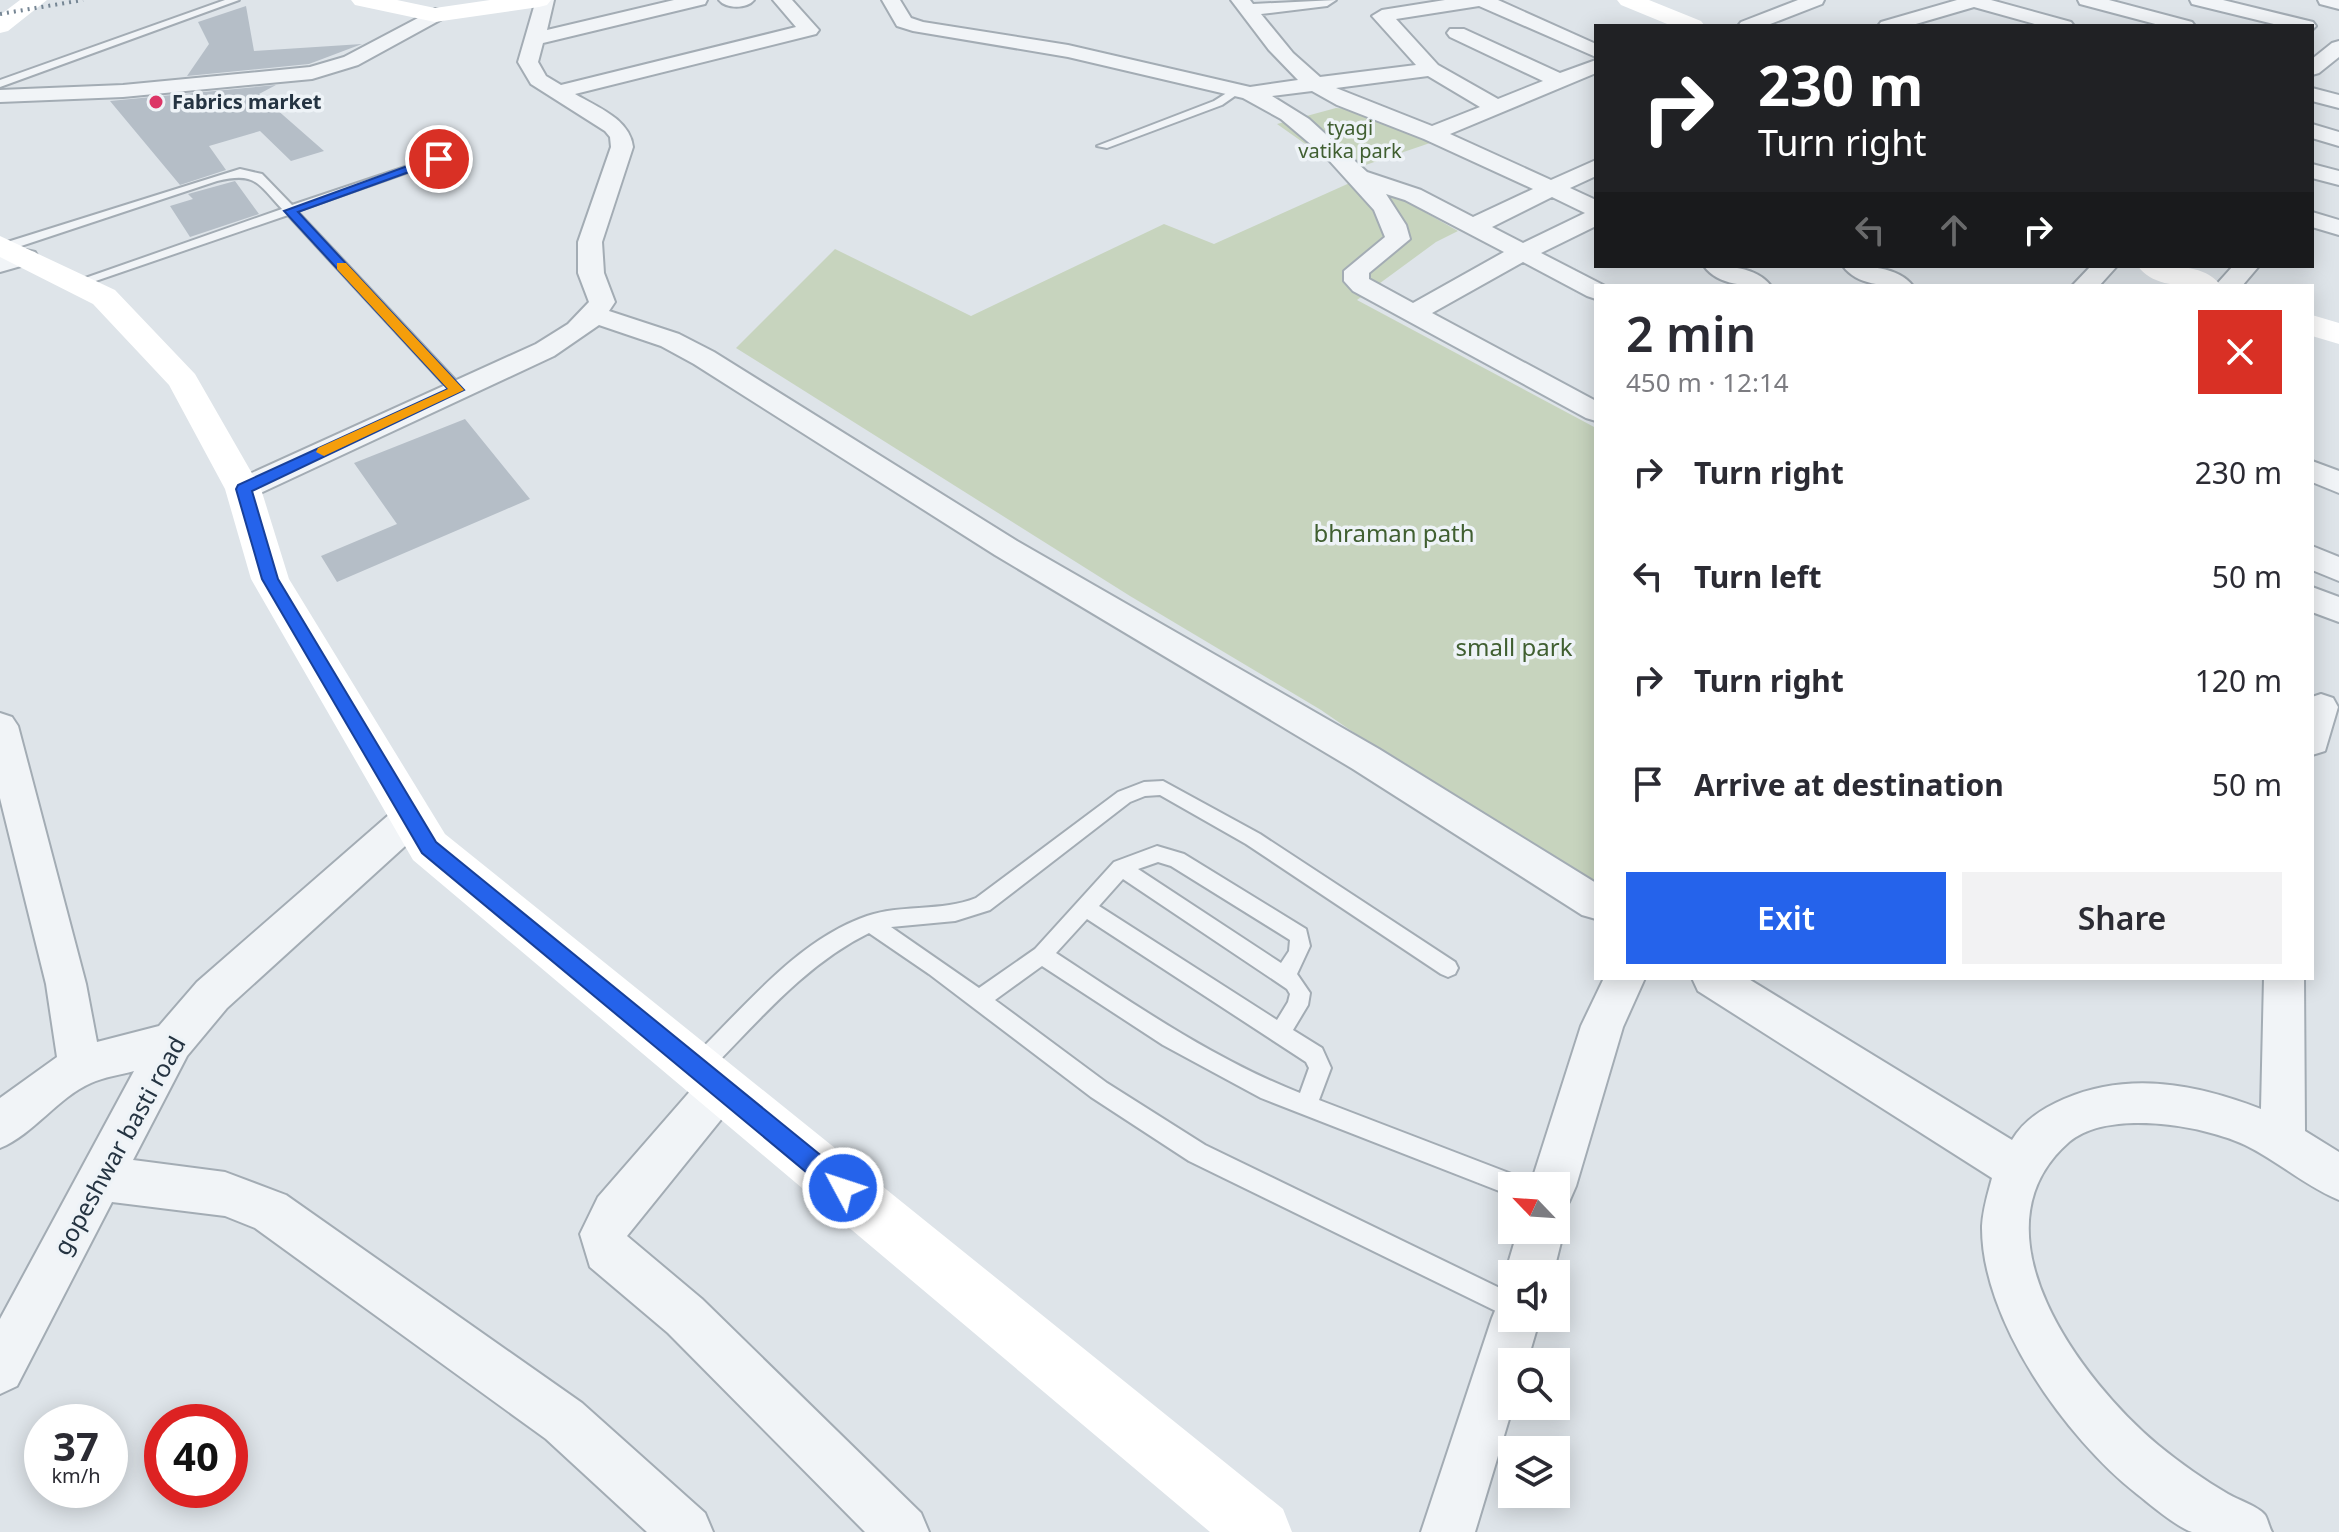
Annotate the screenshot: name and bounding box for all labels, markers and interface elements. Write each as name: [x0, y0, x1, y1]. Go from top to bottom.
text: 230 m: [1758, 46, 1923, 122]
icon: right: [1626, 56, 1730, 160]
place label: Fabrics market: [172, 88, 322, 115]
marker: Fabrics market: [147, 93, 165, 111]
park label: tyagi vatika park: [1298, 114, 1402, 164]
text: Turn right: [1758, 118, 1926, 167]
pin: [405, 125, 473, 193]
icon: arrive: [417, 137, 461, 181]
icon: left: [1848, 208, 1892, 252]
icon: ahead: [1932, 208, 1976, 252]
icon: right: [2016, 208, 2060, 252]
text: 2 min: [1626, 301, 1756, 366]
button: close: [2198, 310, 2282, 394]
text: 450 m · 12:14: [1626, 364, 1789, 400]
icon: right: [1626, 450, 1670, 494]
text: Turn right: [1694, 452, 1844, 493]
text: 230 m: [2195, 452, 2282, 493]
park label: bhraman path: [1313, 516, 1475, 549]
icon: left: [1626, 554, 1670, 598]
text: Turn left: [1694, 556, 1822, 597]
text: 50 m: [2212, 556, 2282, 597]
park label: small park: [1456, 630, 1573, 663]
icon: right: [1626, 658, 1670, 702]
text: Turn right: [1694, 660, 1844, 701]
text: 120 m: [2195, 660, 2282, 701]
icon: arrive: [1626, 762, 1670, 806]
text: Arrive at destination: [1694, 764, 2004, 805]
text: 50 m: [2212, 764, 2282, 805]
button: Exit: [1626, 872, 1946, 964]
button: Share: [1962, 872, 2282, 964]
street label: gopeshwar basti road: [45, 1030, 193, 1261]
position arrow: [801, 1146, 885, 1230]
north arrow: [1498, 1172, 1570, 1244]
map controls: [1498, 1172, 1570, 1508]
button: sound: [1498, 1260, 1570, 1332]
button: search: [1498, 1348, 1570, 1420]
speed limit sign: 40: [144, 1404, 248, 1508]
text: 37: [53, 1418, 99, 1473]
button: layers: [1498, 1436, 1570, 1508]
text: km/h: [51, 1462, 101, 1489]

